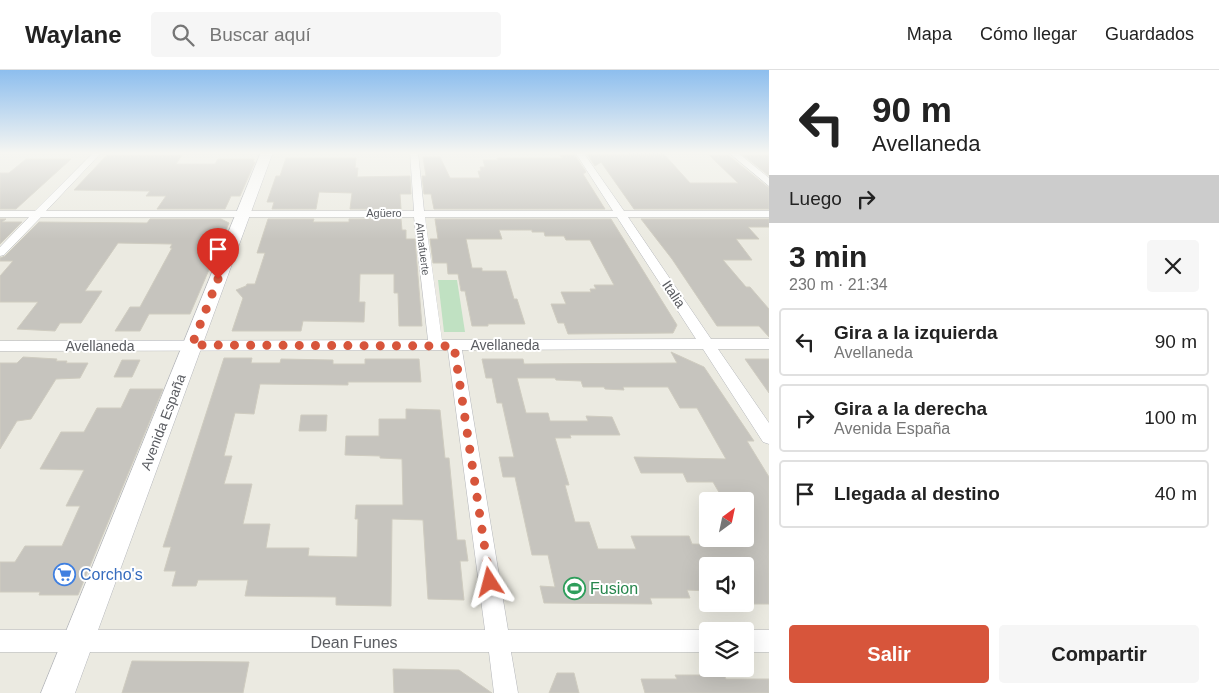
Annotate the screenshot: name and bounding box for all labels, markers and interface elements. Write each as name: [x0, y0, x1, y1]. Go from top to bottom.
search box: [151, 12, 501, 57]
text: Waylane: [25, 21, 121, 48]
icon: search: [169, 21, 197, 49]
text: Buscar aquí: [209, 24, 311, 45]
text: Mapa: [907, 24, 952, 44]
text: Cómo llegar: [980, 24, 1077, 44]
text: Guardados: [1105, 24, 1194, 44]
icon: left: [789, 90, 854, 155]
text: 90 m: [872, 90, 952, 129]
text: Avellaneda: [872, 131, 980, 156]
icon: right: [852, 185, 880, 213]
text: Luego: [789, 188, 842, 209]
street label: Agüero: [366, 207, 402, 219]
street label: Almafuerte: [414, 222, 432, 276]
pin: [197, 228, 239, 279]
icon: arrive: [204, 235, 232, 263]
text: 3 min: [789, 240, 867, 273]
button: close: [1147, 240, 1199, 292]
text: 230 m · 21:34: [789, 276, 888, 293]
street label: Italia: [659, 277, 689, 311]
text: Gira a la izquierda: [834, 322, 998, 343]
icon: left: [791, 328, 819, 356]
text: 90 m: [1155, 331, 1197, 352]
street label: Avellaneda: [470, 337, 540, 353]
street label: Avellaneda: [65, 338, 135, 354]
text: Avellaneda: [834, 344, 913, 361]
street label: Avenida España: [137, 371, 189, 472]
text: Gira a la derecha: [834, 398, 987, 419]
icon: right: [791, 404, 819, 432]
text: 100 m: [1144, 407, 1197, 428]
text: Avenida España: [834, 420, 950, 437]
icon: arrive: [791, 480, 819, 508]
text: Llegada al destino: [834, 483, 1000, 504]
text: 40 m: [1155, 483, 1197, 504]
north arrow: [699, 492, 754, 548]
map controls: [699, 492, 754, 677]
position arrow: [463, 555, 515, 607]
button: sound: [699, 557, 754, 612]
supermarket icon: Corcho's: [52, 562, 76, 586]
place label: Corcho's: [80, 566, 143, 583]
sports icon: Fusion: [562, 576, 586, 600]
place label: Fusion: [590, 580, 638, 597]
button: layers: [699, 622, 754, 677]
button: Salir: [789, 625, 989, 683]
button: Compartir: [999, 625, 1199, 683]
street label: Dean Funes: [310, 634, 398, 651]

